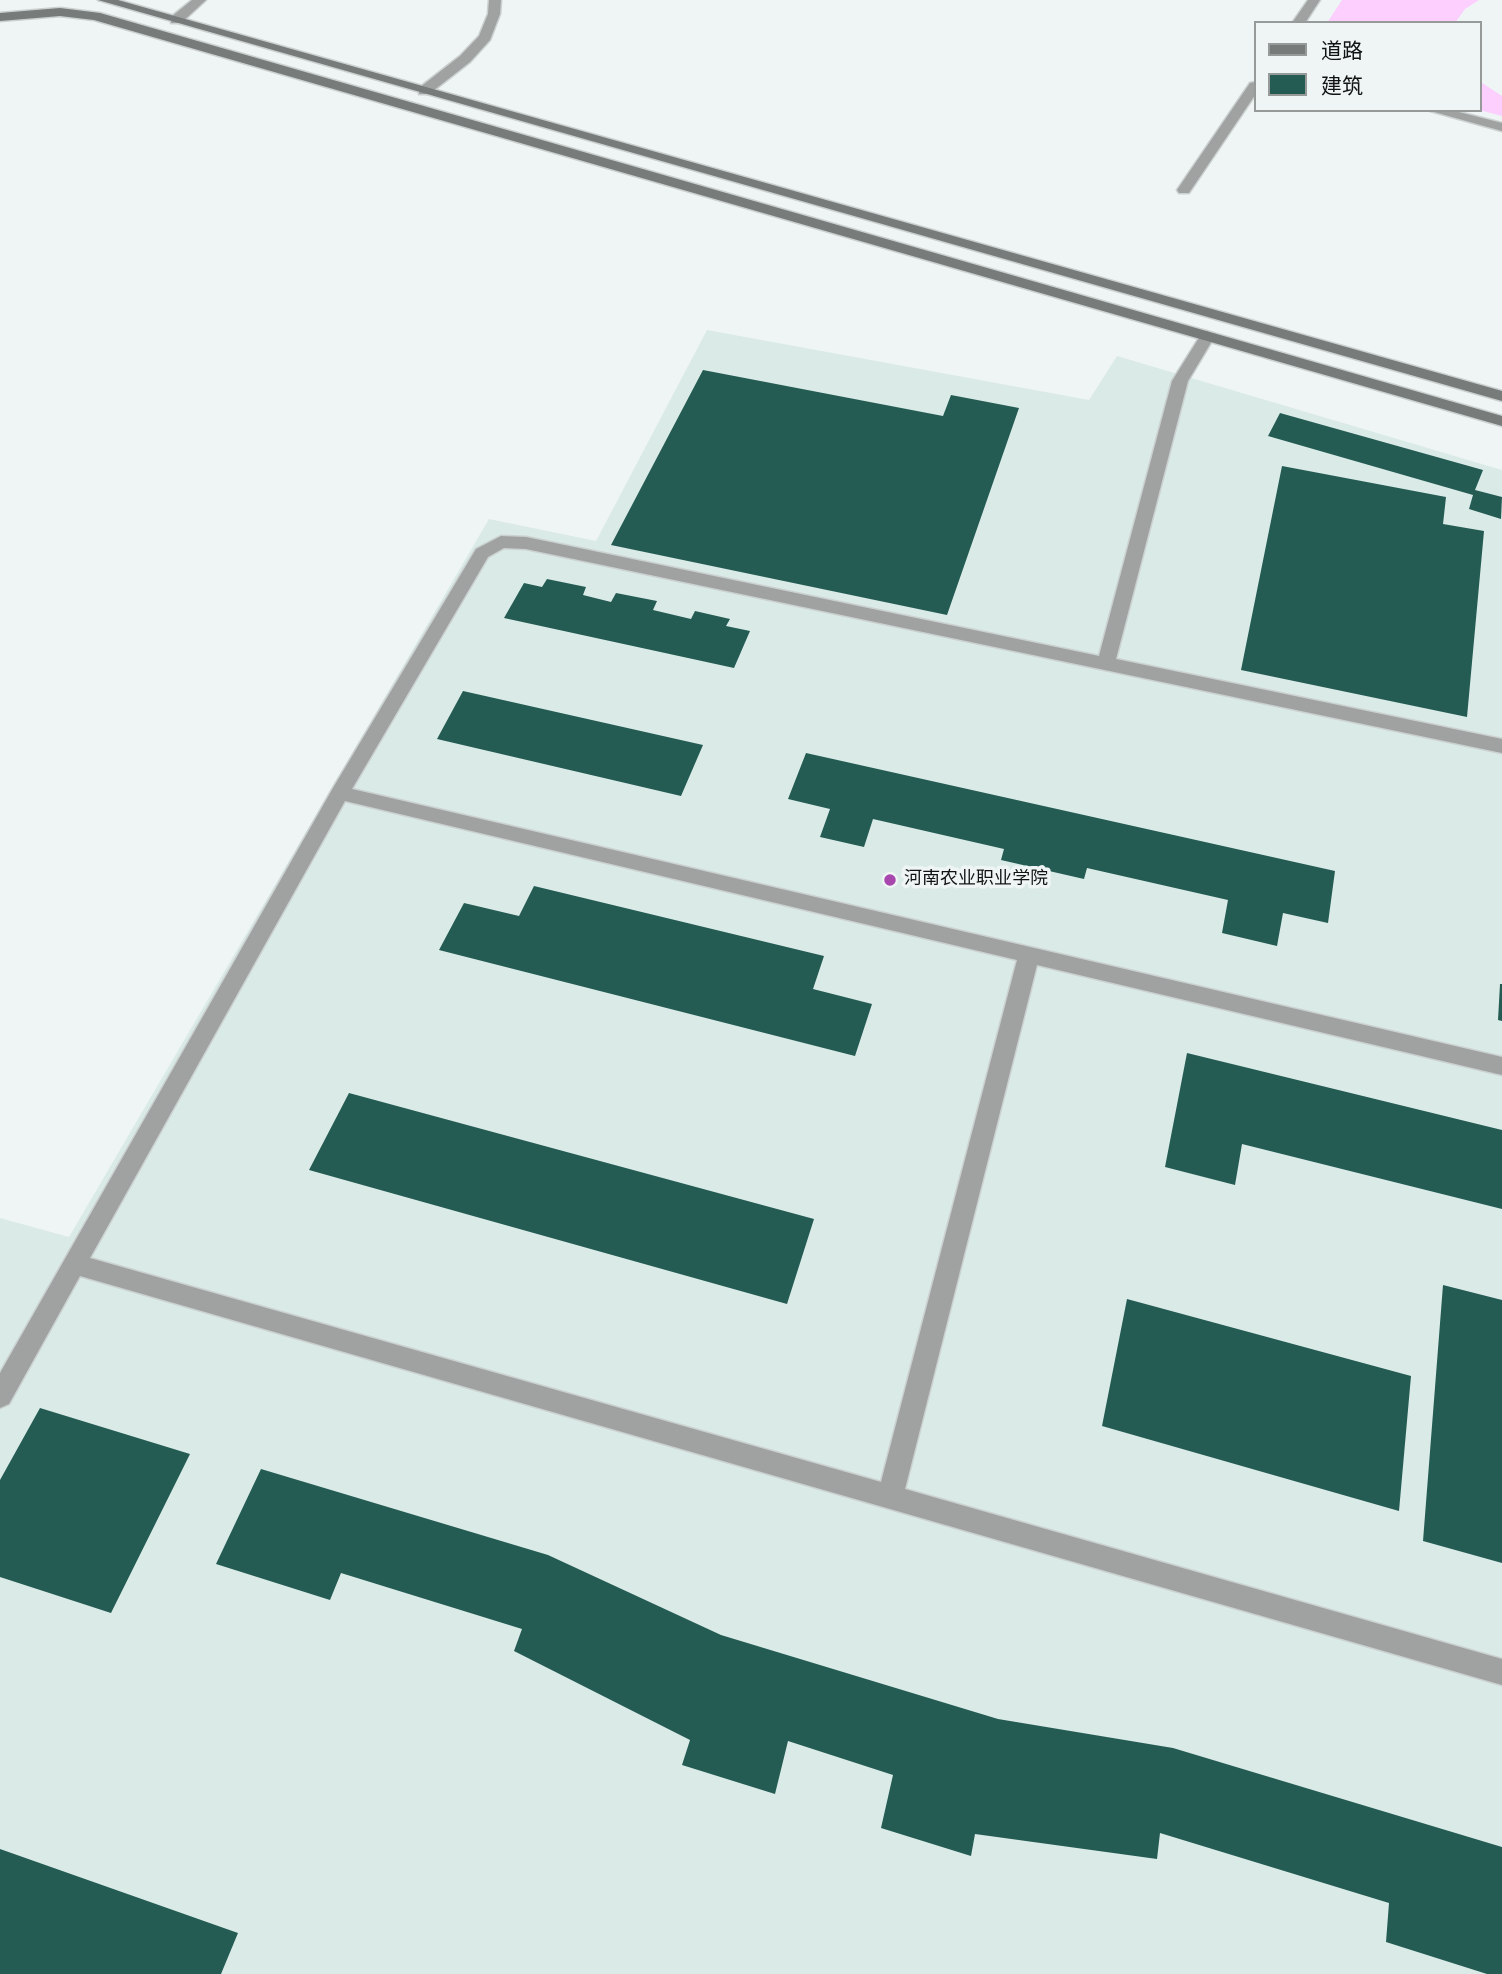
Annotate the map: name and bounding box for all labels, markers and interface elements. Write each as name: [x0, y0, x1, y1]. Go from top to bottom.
legend: [1254, 21, 1481, 112]
text: 道路: [1321, 34, 1363, 66]
text: 建筑: [1321, 69, 1363, 101]
place label: 河南农业职业学院: [904, 869, 1048, 891]
marker: 河南农业职业学院: [882, 872, 898, 888]

